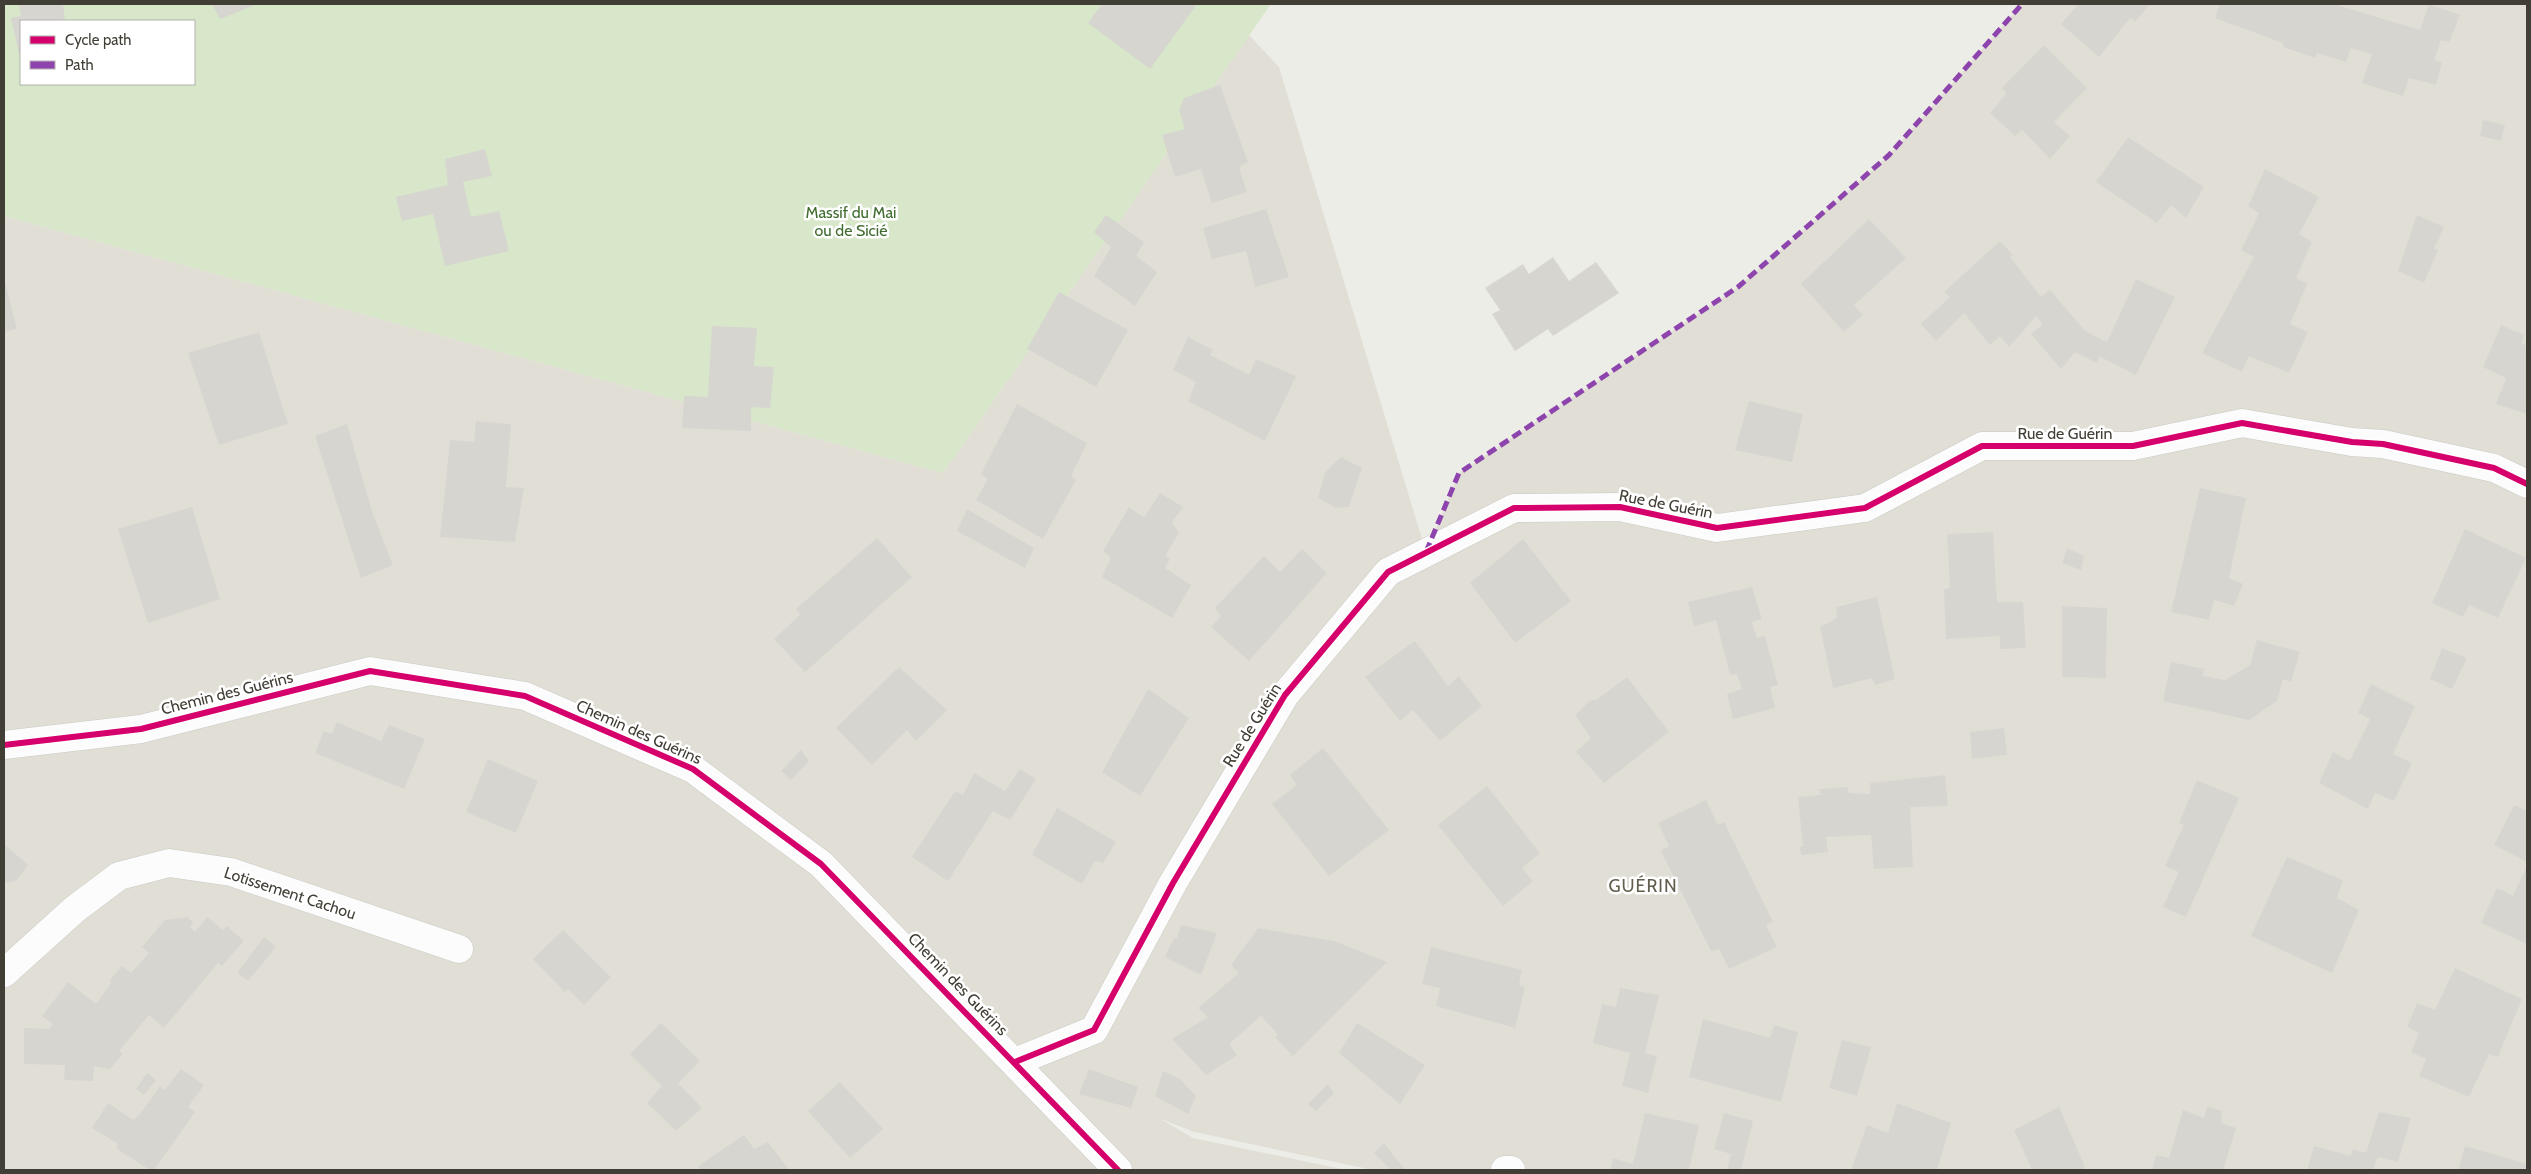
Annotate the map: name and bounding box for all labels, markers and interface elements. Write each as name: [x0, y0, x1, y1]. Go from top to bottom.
legend: [20, 20, 195, 85]
text: Cycle path: [65, 31, 131, 49]
text: Path: [65, 56, 94, 74]
park label: Massif du Mai ou de Sicié: [806, 203, 896, 240]
street label: Rue de Guérin: [2018, 424, 2113, 443]
street label: Rue de Guérin: [1618, 486, 1714, 522]
street label: Chemin des Guérins: [159, 667, 295, 719]
street label: Rue de Guérin: [1219, 680, 1285, 770]
street label: Chemin des Guérins: [573, 696, 705, 768]
street label: Lotissement Cachou: [222, 863, 358, 923]
district label: GUÉRIN: [1608, 875, 1678, 897]
street label: Chemin des Guérins: [904, 929, 1012, 1040]

